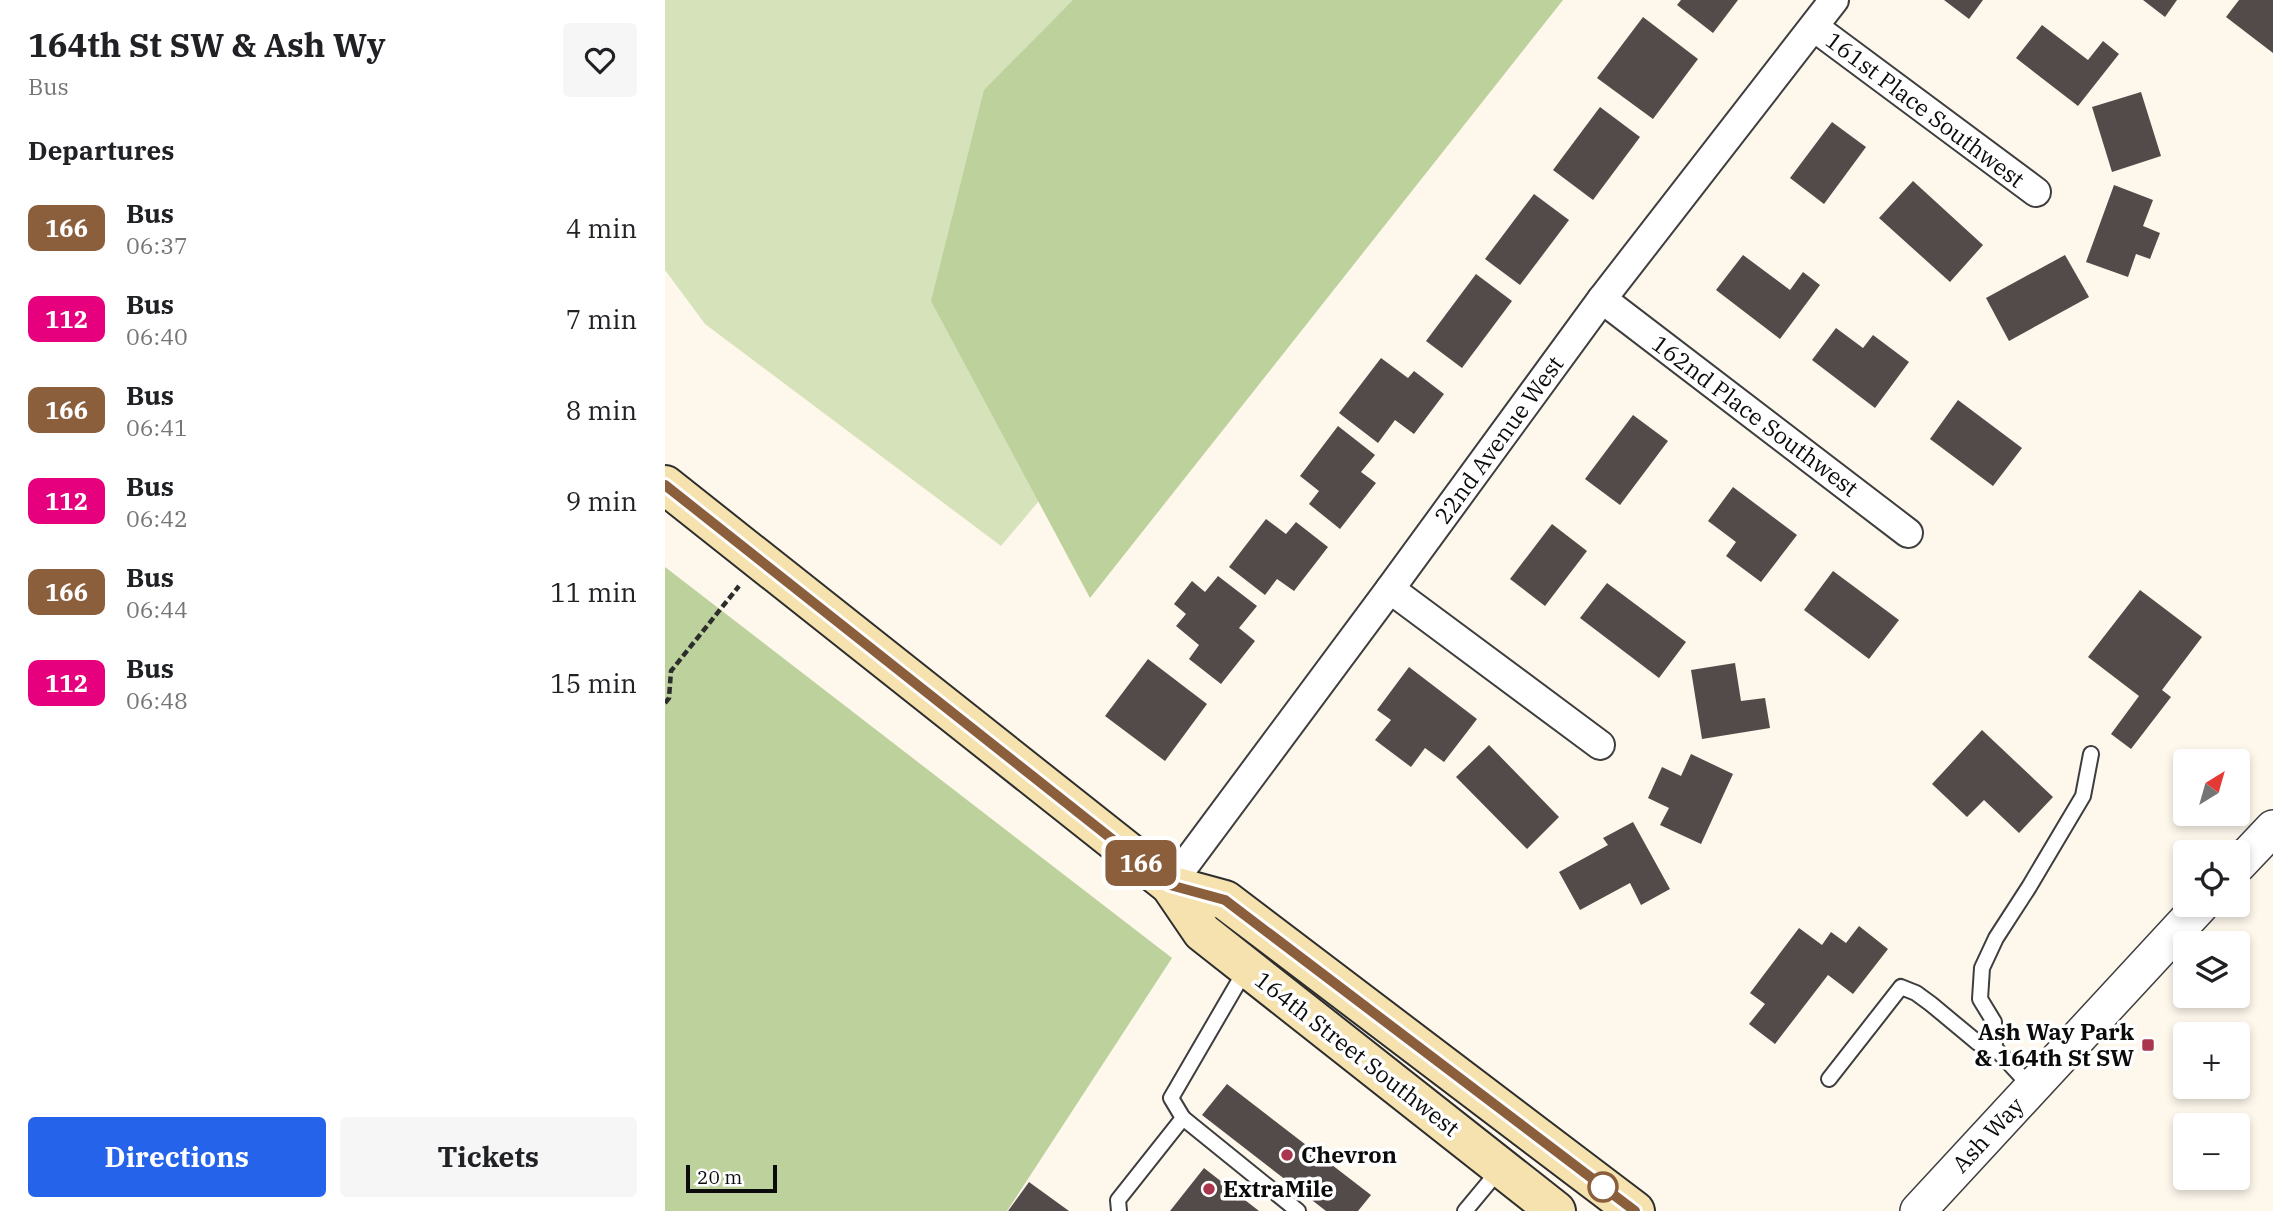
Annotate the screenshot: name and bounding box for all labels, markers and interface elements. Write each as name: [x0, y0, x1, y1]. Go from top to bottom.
text: 164th St SW & Ash Wy: [28, 23, 386, 66]
button: heart: [563, 23, 637, 97]
street label: 161st Place Southwest: [1820, 25, 2031, 194]
text: Bus: [28, 71, 69, 101]
text: Departures: [28, 133, 174, 167]
text: Bus: [126, 196, 174, 230]
text: 4 min: [566, 211, 637, 245]
text: 166: [45, 212, 88, 244]
text: 06:37: [126, 230, 188, 260]
text: Bus: [126, 287, 174, 321]
text: 7 min: [566, 302, 637, 336]
text: 112: [45, 303, 88, 335]
text: 06:40: [126, 321, 188, 351]
street label: 162nd Place Southwest: [1646, 328, 1865, 503]
street label: 22nd Avenue West: [1427, 349, 1569, 529]
text: Bus: [126, 378, 174, 412]
text: 8 min: [566, 393, 637, 427]
text: 166: [45, 394, 88, 426]
text: 06:41: [126, 412, 188, 442]
text: Bus: [126, 469, 174, 503]
text: 9 min: [566, 484, 637, 518]
text: 112: [45, 485, 88, 517]
text: 06:42: [126, 503, 188, 533]
text: Bus: [126, 560, 174, 594]
text: 11 min: [550, 575, 637, 609]
text: 166: [45, 576, 88, 608]
text: 06:44: [126, 594, 188, 624]
text: Bus: [126, 651, 174, 685]
text: 15 min: [550, 666, 637, 700]
text: 112: [45, 667, 88, 699]
text: 06:48: [126, 685, 188, 715]
north arrow: [2173, 749, 2251, 826]
map controls: [2173, 749, 2250, 1190]
line badge: 166: [1101, 840, 1181, 886]
button: locate: [2173, 840, 2250, 917]
text: 166: [1119, 847, 1163, 879]
button: layers: [2173, 931, 2250, 1008]
street label: 164th Street Southwest: [1249, 964, 1466, 1142]
place label: Ash Way Park & 164th St SW: [1975, 1016, 2135, 1072]
button: +: [2173, 1022, 2250, 1099]
marker: Ash Way Park & 164th St SW: [2140, 1037, 2156, 1053]
street label: Ash Way: [1945, 1090, 2030, 1178]
button: −: [2173, 1113, 2250, 1190]
button: Directions: [28, 1117, 326, 1197]
button: Tickets: [340, 1117, 637, 1197]
place label: Chevron: [1301, 1139, 1397, 1169]
marker: Chevron: [1279, 1147, 1295, 1163]
scale bar: [686, 1162, 777, 1194]
text: 20 m: [697, 1165, 742, 1189]
unlabelled marker: [1588, 1172, 1618, 1202]
place label: ExtraMile: [1223, 1173, 1334, 1203]
marker: ExtraMile: [1201, 1181, 1217, 1197]

